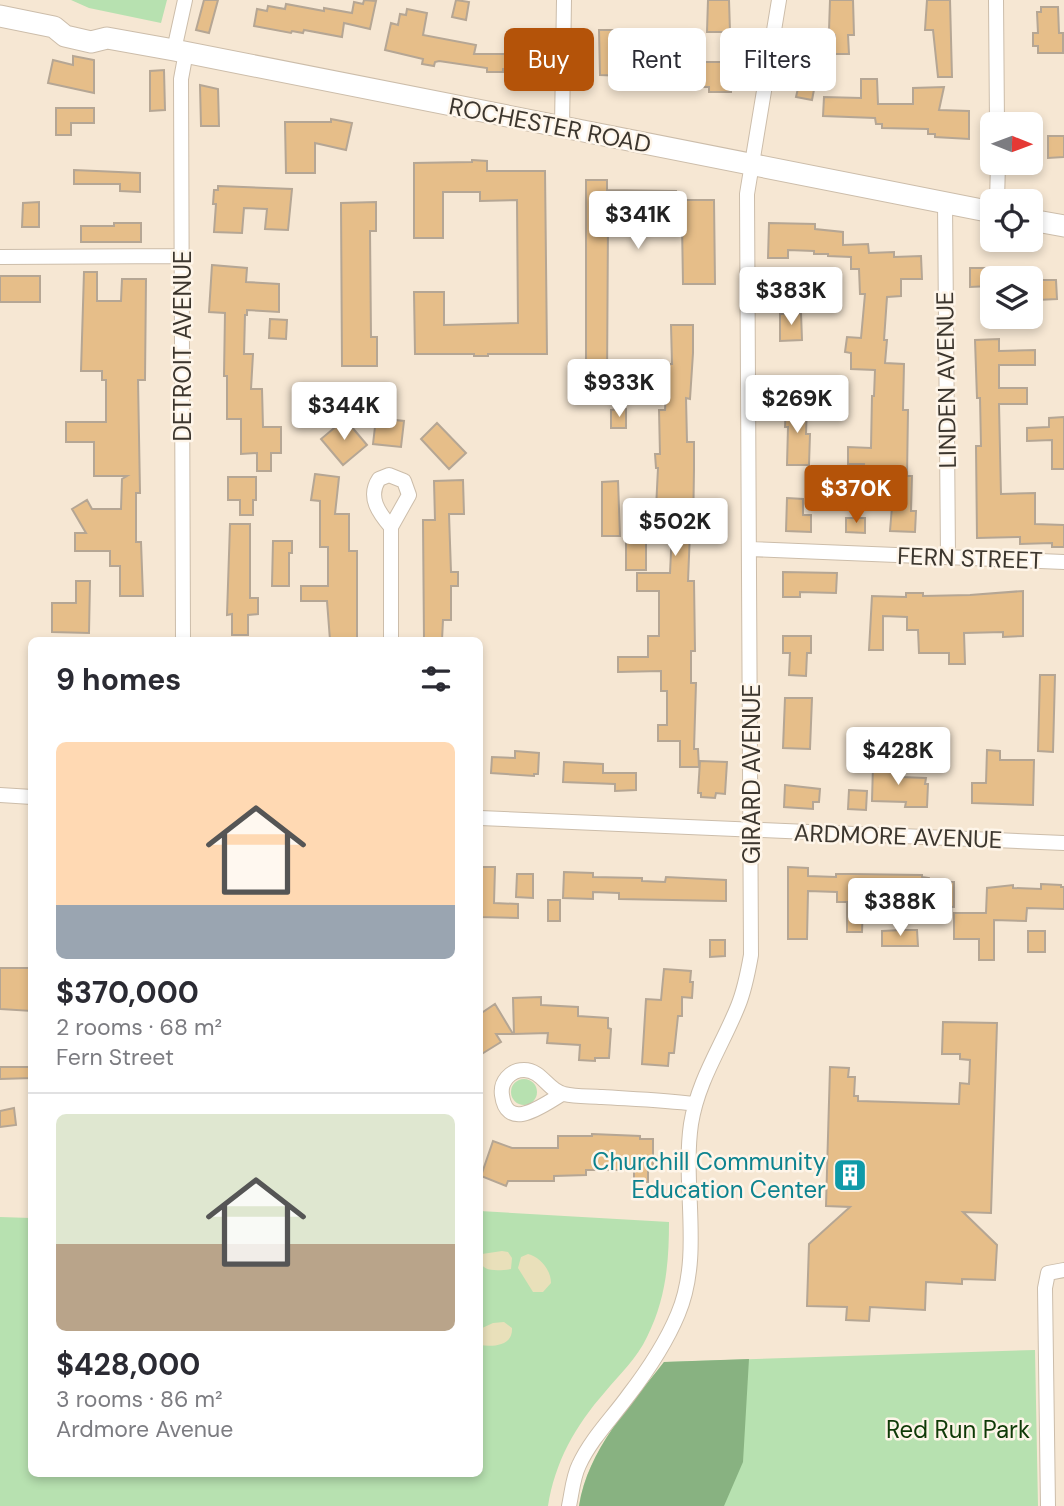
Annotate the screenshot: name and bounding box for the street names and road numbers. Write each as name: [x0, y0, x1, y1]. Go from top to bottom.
street label: ROCHESTER ROAD: [446, 90, 654, 160]
street label: DETROIT AVENUE: [167, 251, 198, 441]
street label: LINDEN AVENUE: [929, 291, 963, 469]
street label: FERN STREET: [897, 540, 1043, 576]
street label: GIRARD AVENUE: [736, 684, 767, 864]
street label: ARDMORE AVENUE: [793, 817, 1003, 855]

